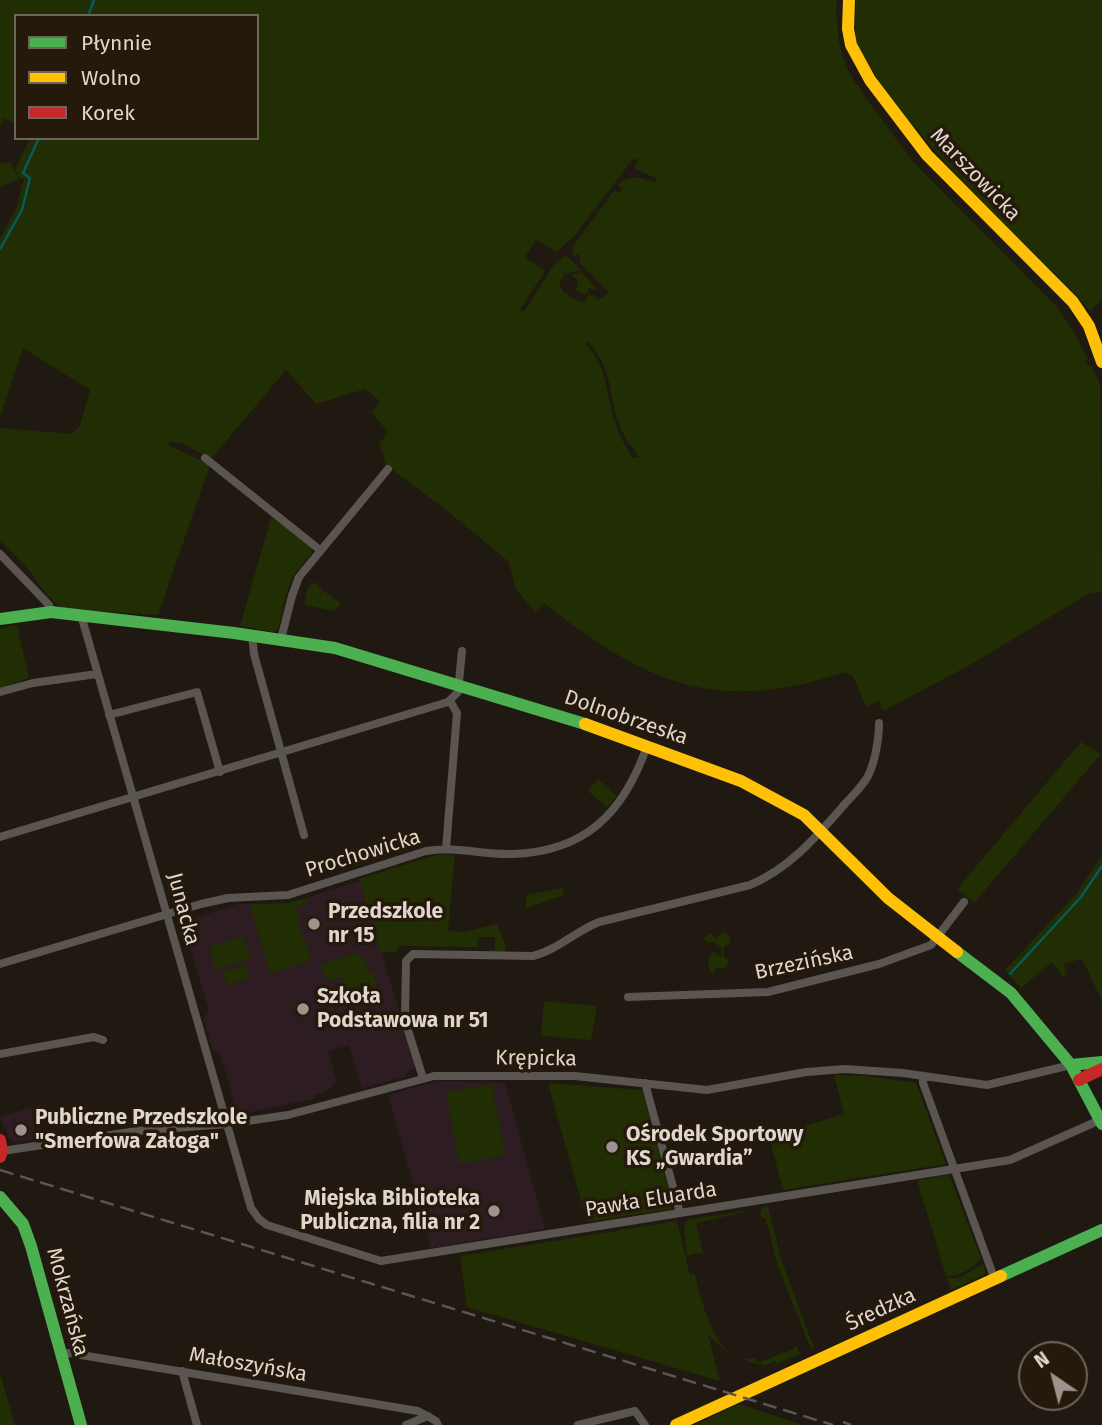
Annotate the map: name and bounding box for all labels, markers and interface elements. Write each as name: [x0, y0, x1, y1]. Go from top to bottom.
legend: [14, 14, 259, 140]
text: Płynnie: [81, 30, 152, 56]
text: Wolno: [81, 65, 141, 91]
text: Korek: [81, 100, 135, 126]
street label: Marszowicka: [924, 123, 1026, 227]
street label: Dolnobrzeska: [561, 685, 691, 751]
street label: Prochowicka: [302, 825, 424, 883]
street label: Junacka: [161, 870, 205, 948]
place label: Przedszkole nr 15: [328, 899, 443, 949]
marker: Przedszkole nr 15: [306, 916, 322, 932]
street label: Brzezińska: [752, 940, 856, 986]
place label: Szkoła Podstawowa nr 51: [317, 984, 488, 1034]
marker: Szkoła Podstawowa nr 51: [295, 1001, 311, 1017]
street label: Krępicka: [495, 1046, 577, 1072]
place label: Publiczne Przedszkole "Smerfowa Załoga": [35, 1105, 247, 1155]
marker: Publiczne Przedszkole "Smerfowa Załoga": [13, 1122, 29, 1138]
place label: Ośrodek Sportowy KS „Gwardia”: [626, 1122, 803, 1172]
marker: Ośrodek Sportowy KS „Gwardia”: [604, 1139, 620, 1155]
street label: Pawła Eluarda: [583, 1177, 719, 1223]
place label: Miejska Biblioteka Publiczna, filia nr 2: [300, 1186, 480, 1236]
marker: Miejska Biblioteka Publiczna, filia nr 2: [486, 1203, 502, 1219]
street label: Mokrzańska: [40, 1245, 94, 1359]
street label: Średzka: [842, 1283, 920, 1337]
north arrow: [1018, 1341, 1088, 1411]
street label: Małoszyńska: [187, 1342, 309, 1388]
text: N: [1030, 1347, 1054, 1373]

